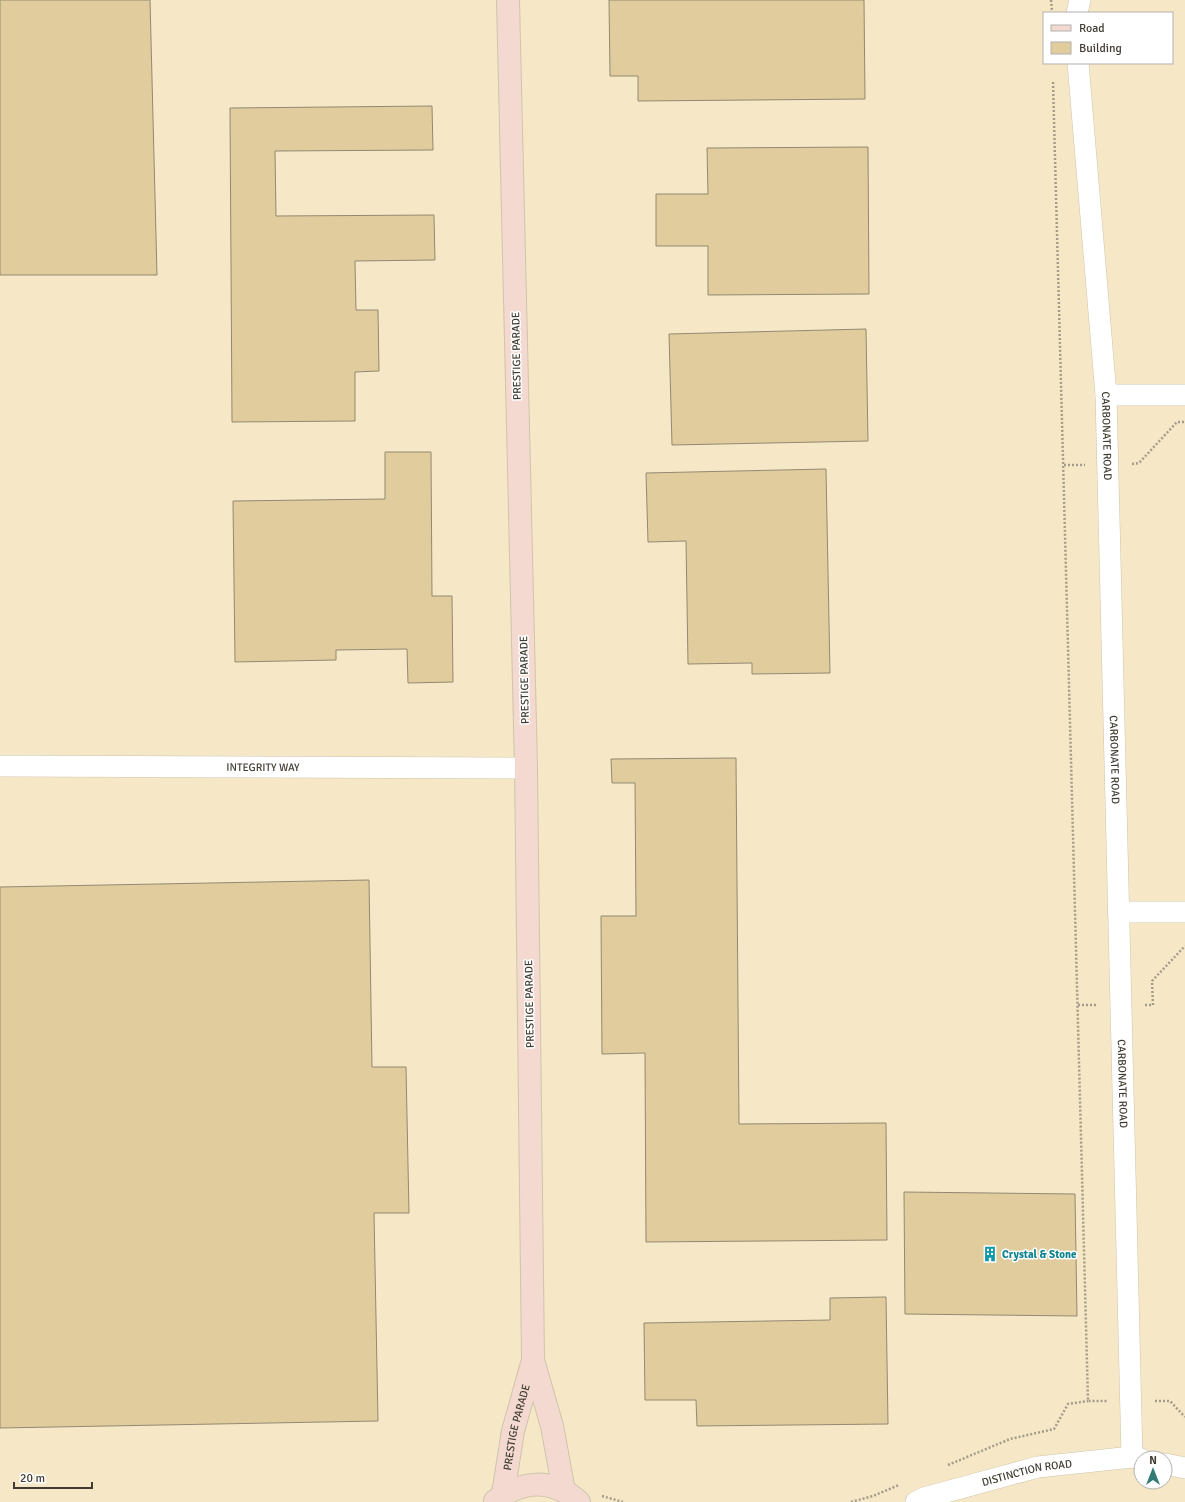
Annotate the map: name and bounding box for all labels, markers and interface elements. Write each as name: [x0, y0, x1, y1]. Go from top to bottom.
legend: [1043, 12, 1173, 64]
text: Road: [1079, 21, 1105, 36]
text: Building: [1079, 41, 1122, 56]
street label: PRESTIGE PARADE: [509, 312, 524, 400]
street label: CARBONATE ROAD: [1099, 391, 1114, 480]
street label: PRESTIGE PARADE: [517, 636, 532, 724]
street label: CARBONATE ROAD: [1107, 715, 1122, 804]
street label: INTEGRITY WAY: [226, 761, 300, 774]
street label: PRESTIGE PARADE: [522, 960, 537, 1048]
street label: CARBONATE ROAD: [1115, 1039, 1130, 1128]
building icon: Crystal & Stone: [981, 1245, 999, 1263]
place label: Crystal & Stone: [1002, 1248, 1077, 1261]
street label: PRESTIGE PARADE: [501, 1383, 533, 1472]
north arrow: [1133, 1450, 1173, 1490]
text: N: [1149, 1454, 1157, 1467]
street label: DISTINCTION ROAD: [980, 1457, 1073, 1489]
scale bar: [14, 1464, 92, 1490]
text: 20 m: [20, 1471, 45, 1486]

